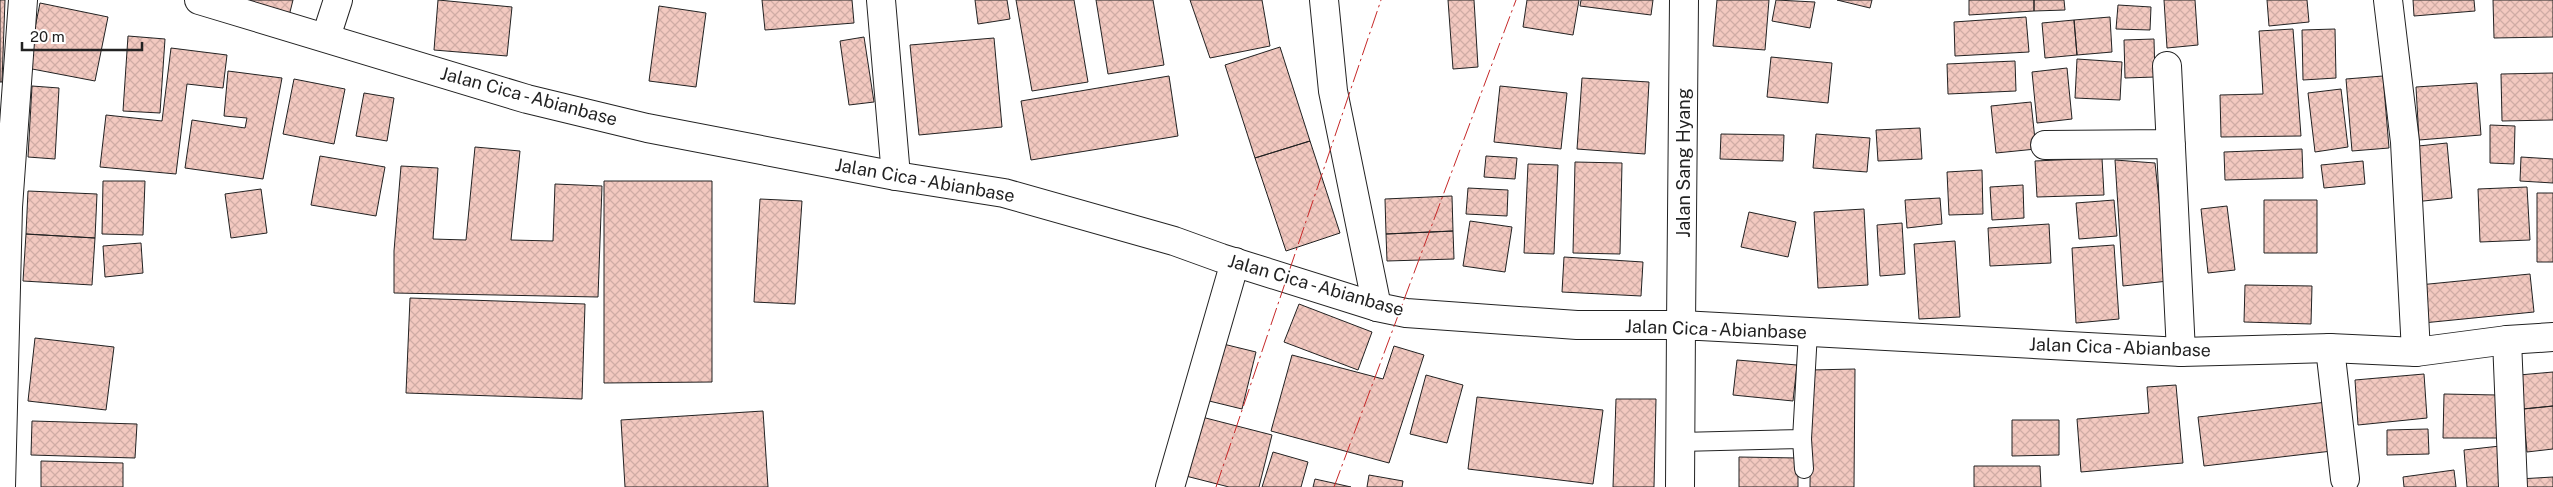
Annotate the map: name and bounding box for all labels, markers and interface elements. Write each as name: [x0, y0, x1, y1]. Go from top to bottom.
scale bar: [22, 20, 142, 52]
text: 20 m: [30, 28, 65, 45]
street label: Jalan Cica - Abianbase: [438, 62, 620, 130]
street label: Jalan Sang Hyang: [1673, 88, 1694, 238]
street label: Jalan Cica - Abianbase: [833, 154, 1017, 206]
street label: Jalan Cica - Abianbase: [1226, 250, 1406, 320]
street label: Jalan Cica - Abianbase: [1625, 315, 1807, 343]
street label: Jalan Cica - Abianbase: [2029, 333, 2211, 361]

